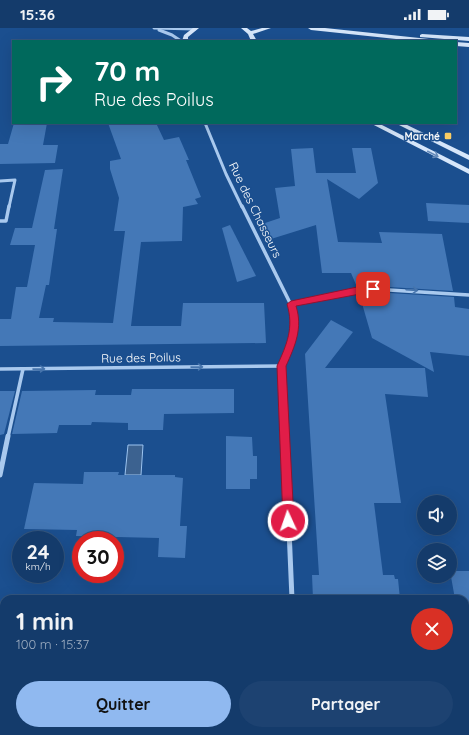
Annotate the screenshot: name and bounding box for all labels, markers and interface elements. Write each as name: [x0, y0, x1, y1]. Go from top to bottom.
text: 15:36: [20, 5, 55, 24]
text: 70 m: [94, 53, 160, 88]
icon: right: [28, 56, 80, 108]
text: Rue des Poilus: [94, 88, 214, 111]
place label: Marché: [404, 130, 440, 143]
marker: Marché: [443, 131, 453, 141]
one-way arrow: [427, 150, 439, 158]
street label: Rue des Chasseurs: [226, 159, 285, 260]
pin: [356, 272, 390, 306]
icon: arrive: [362, 278, 384, 300]
one-way arrow: [405, 287, 418, 294]
street label: Rue des Poilus: [101, 349, 181, 366]
one-way arrow: [190, 363, 203, 371]
one-way arrow: [32, 365, 45, 373]
map controls: [417, 495, 457, 583]
button: sound: [417, 495, 457, 535]
position arrow: [267, 500, 309, 542]
speed limit sign: 30: [72, 531, 124, 583]
text: 24: [26, 539, 50, 564]
button: layers: [417, 543, 457, 583]
text: km/h: [25, 560, 51, 573]
text: 1 min: [16, 606, 74, 636]
button: close: [411, 608, 453, 650]
text: 100 m · 15:37: [16, 636, 89, 652]
button: Quitter: [16, 681, 231, 727]
button: Partager: [239, 681, 453, 727]

